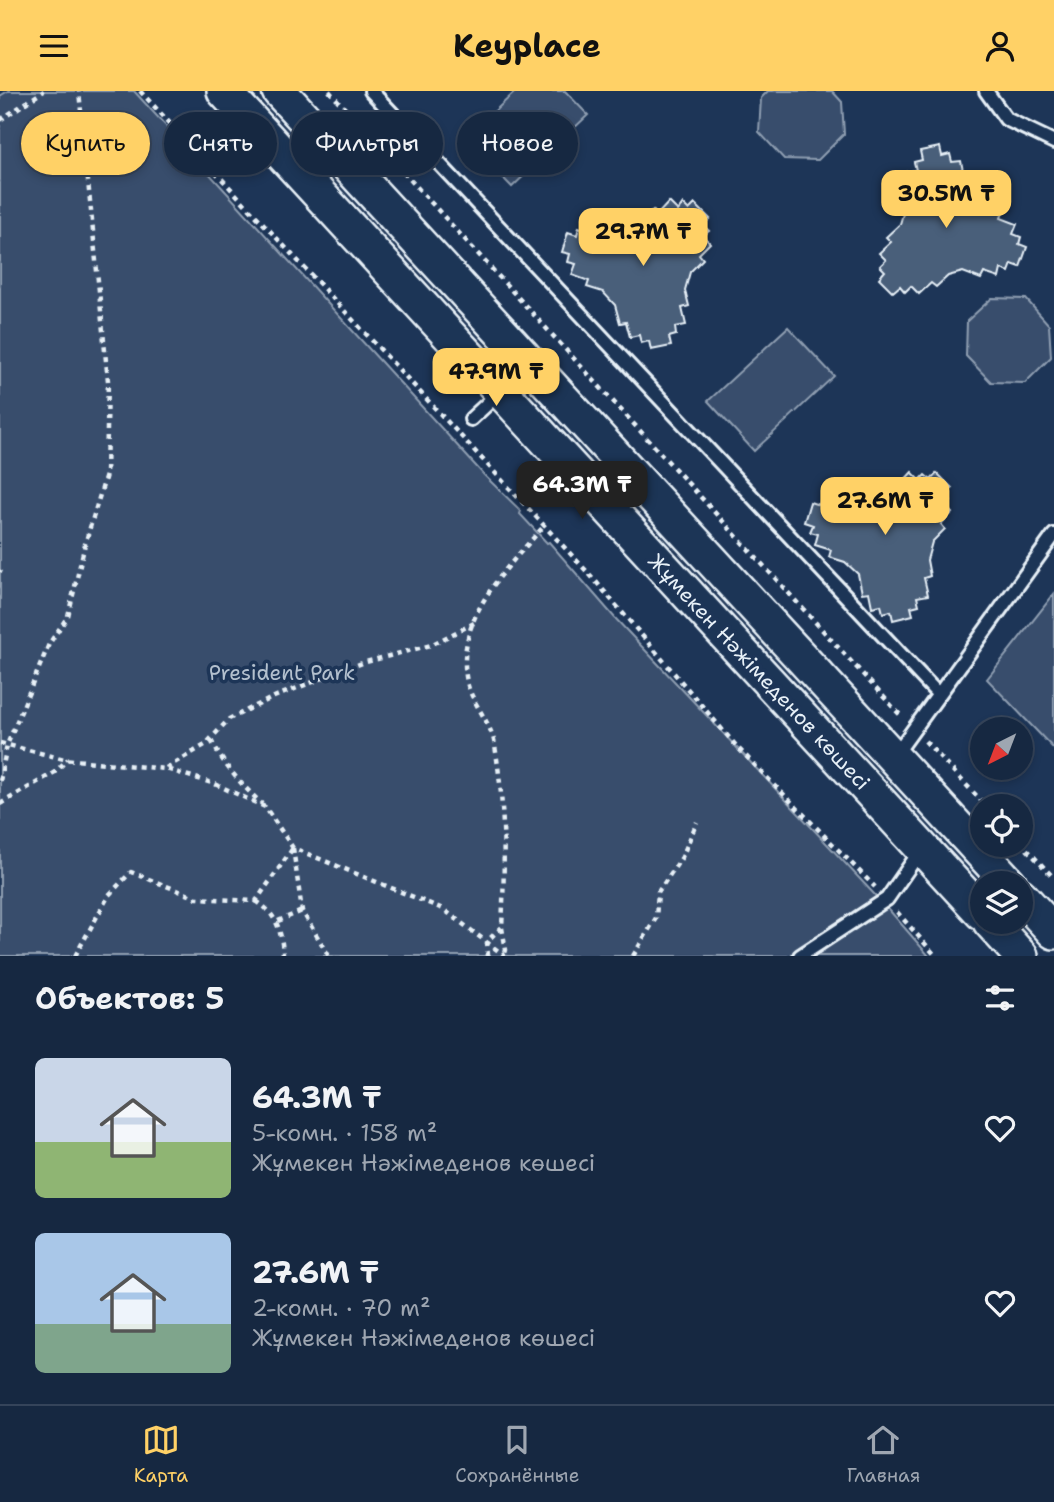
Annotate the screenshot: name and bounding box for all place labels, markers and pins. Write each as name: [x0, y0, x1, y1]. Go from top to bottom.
pin: 30.5M ₸: [881, 171, 1011, 230]
pin: 29.7M ₸: [578, 209, 708, 268]
pin: 47.9M ₸: [431, 349, 561, 408]
pin: 64.3M ₸: [517, 461, 647, 521]
pin: 27.6M ₸: [820, 477, 950, 537]

